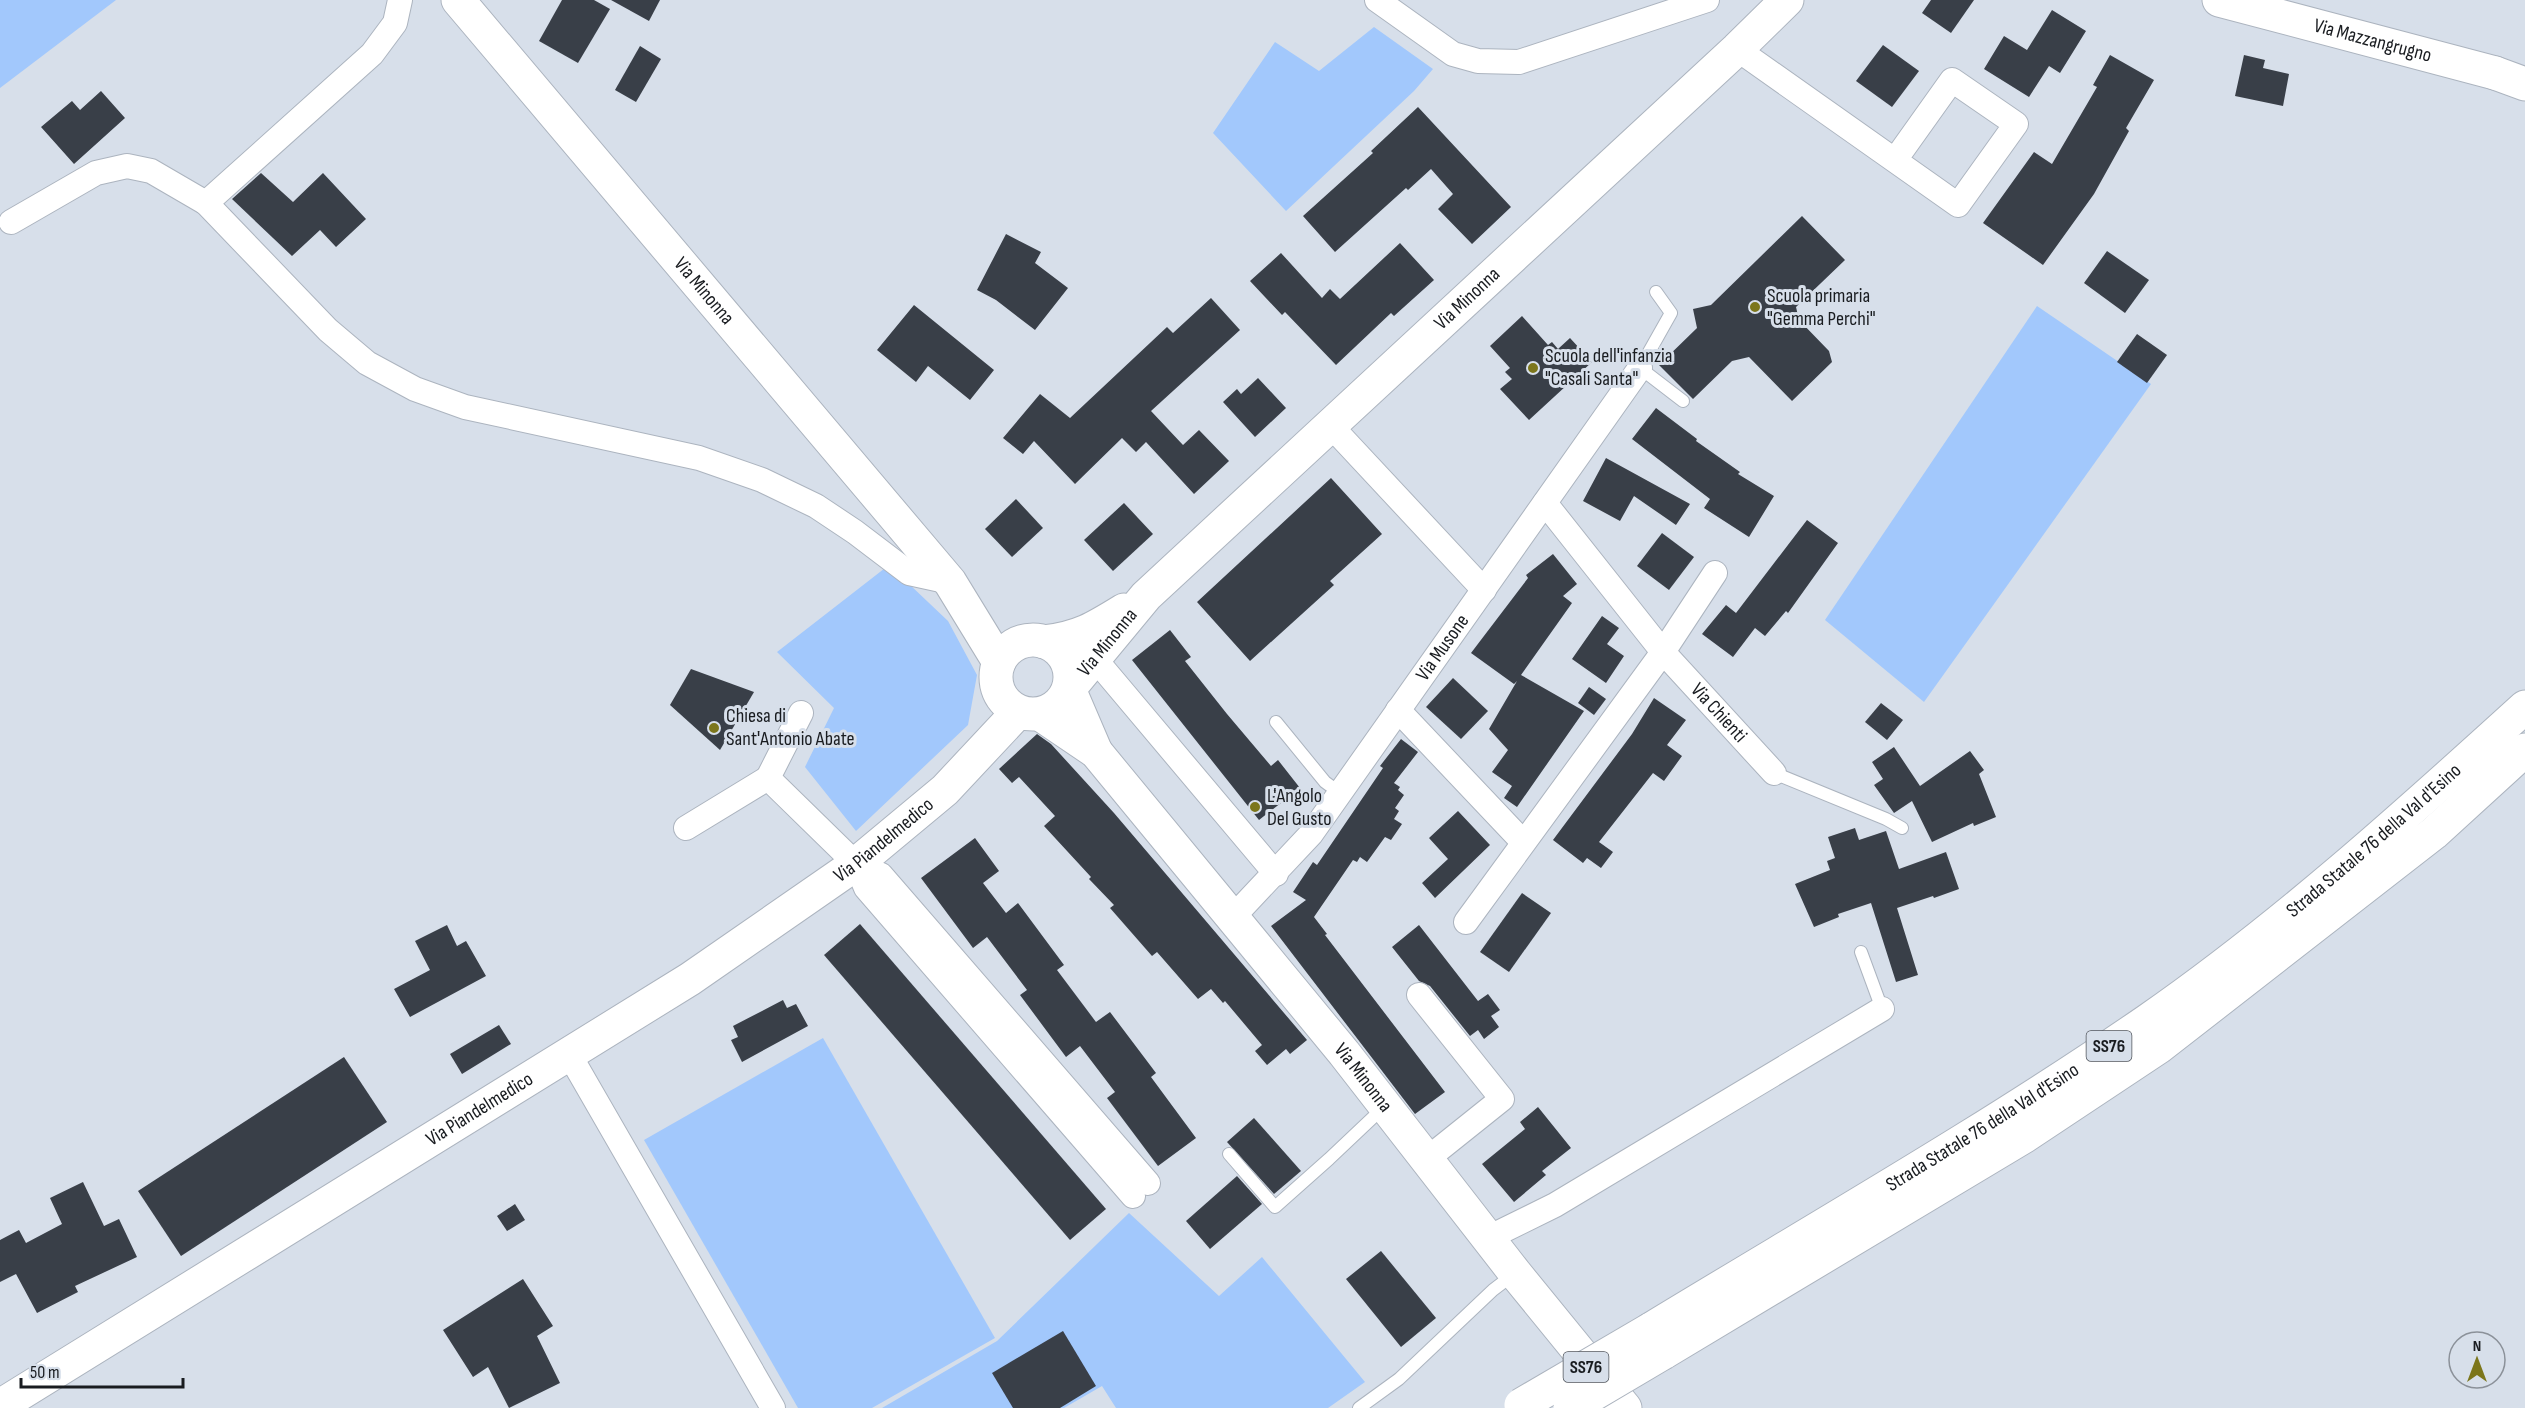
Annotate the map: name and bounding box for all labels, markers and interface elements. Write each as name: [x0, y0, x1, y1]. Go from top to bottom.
street label: Via Mazzangrugno: [2311, 14, 2434, 68]
street label: Via Minonna: [669, 252, 739, 330]
street label: Via Minonna: [1429, 262, 1505, 335]
place label: Scuola primaria "Gemma Perchi": [1767, 284, 1875, 331]
marker: Scuola primaria "Gemma Perchi": [1748, 300, 1762, 314]
place label: Scuola dell'infanzia "Casali Santa": [1545, 344, 1672, 391]
marker: Scuola dell'infanzia "Casali Santa": [1526, 361, 1540, 375]
street label: Via Minonna: [1072, 604, 1143, 681]
street label: Via Musone: [1411, 610, 1474, 686]
street label: Via Chienti: [1685, 678, 1752, 747]
place label: Chiesa di Sant'Antonio Abate: [726, 704, 855, 751]
marker: Chiesa di Sant'Antonio Abate: [707, 721, 721, 735]
street label: Strada Statale 76 della Val d'Esino: [2282, 759, 2466, 923]
place label: L'Angolo Del Gusto: [1267, 784, 1332, 831]
street label: Via Piandelmedico: [829, 793, 939, 888]
marker: L'Angolo Del Gusto: [1248, 800, 1262, 814]
road number: SS76: [2086, 1031, 2132, 1061]
street label: Via Minonna: [1329, 1038, 1398, 1117]
street label: Strada Statale 76 della Val d'Esino: [1882, 1058, 2084, 1197]
street label: Via Piandelmedico: [422, 1067, 538, 1151]
north arrow: [2447, 1330, 2507, 1390]
text: N: [2473, 1337, 2481, 1356]
scale bar: [21, 1351, 183, 1389]
road number: SS76: [1564, 1352, 1608, 1382]
text: 50 m: [30, 1362, 60, 1383]

